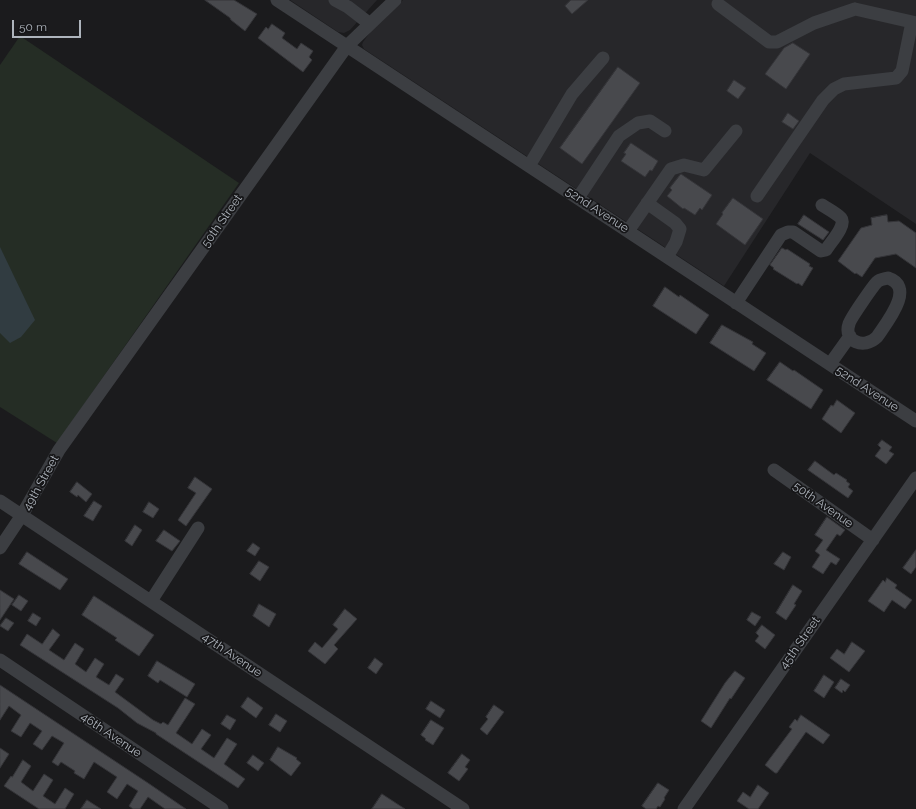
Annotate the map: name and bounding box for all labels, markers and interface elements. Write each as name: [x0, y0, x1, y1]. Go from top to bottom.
scale bar: [14, 12, 83, 38]
text: 50 m: [19, 20, 47, 34]
street label: 52nd Avenue: [563, 184, 631, 236]
street label: 50th Street: [199, 192, 245, 250]
street label: 52nd Avenue: [833, 363, 901, 415]
street label: 49th Street: [20, 453, 62, 513]
street label: 50th Avenue: [790, 479, 856, 531]
street label: 45th Street: [777, 614, 823, 672]
street label: 47th Avenue: [199, 630, 265, 680]
street label: 46th Avenue: [78, 709, 144, 761]

